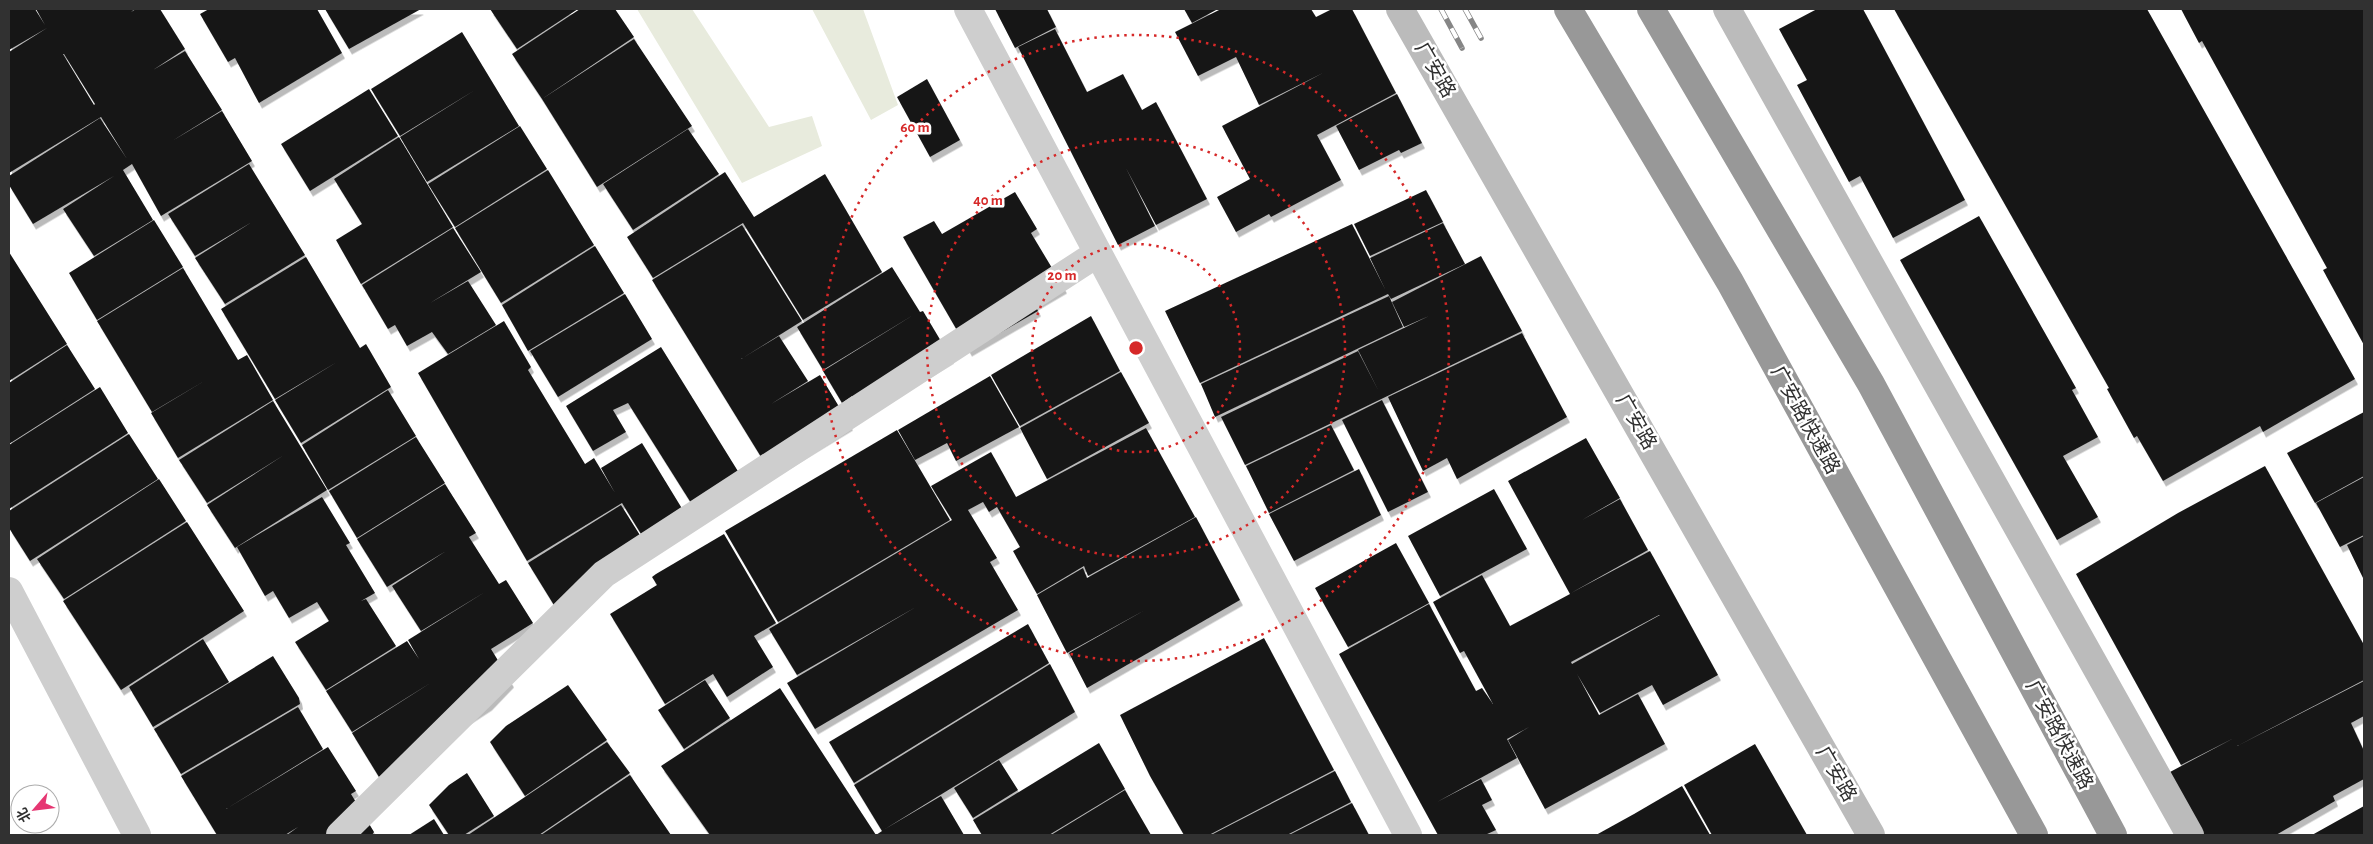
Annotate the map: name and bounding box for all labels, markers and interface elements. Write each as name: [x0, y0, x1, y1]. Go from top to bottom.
street label: 广安路: [1411, 39, 1460, 101]
text: 60 m: [900, 120, 930, 135]
text: 40 m: [973, 193, 1003, 208]
text: 20 m: [1047, 268, 1077, 283]
centre of rings: [1127, 339, 1145, 357]
street label: 广安路快速路: [1767, 362, 1844, 477]
street label: 广安路: [1612, 391, 1661, 453]
street label: 广安路快速路: [2022, 677, 2097, 793]
street label: 广安路: [1812, 743, 1861, 805]
north arrow: [10, 784, 60, 834]
text: 北: [14, 805, 34, 825]

